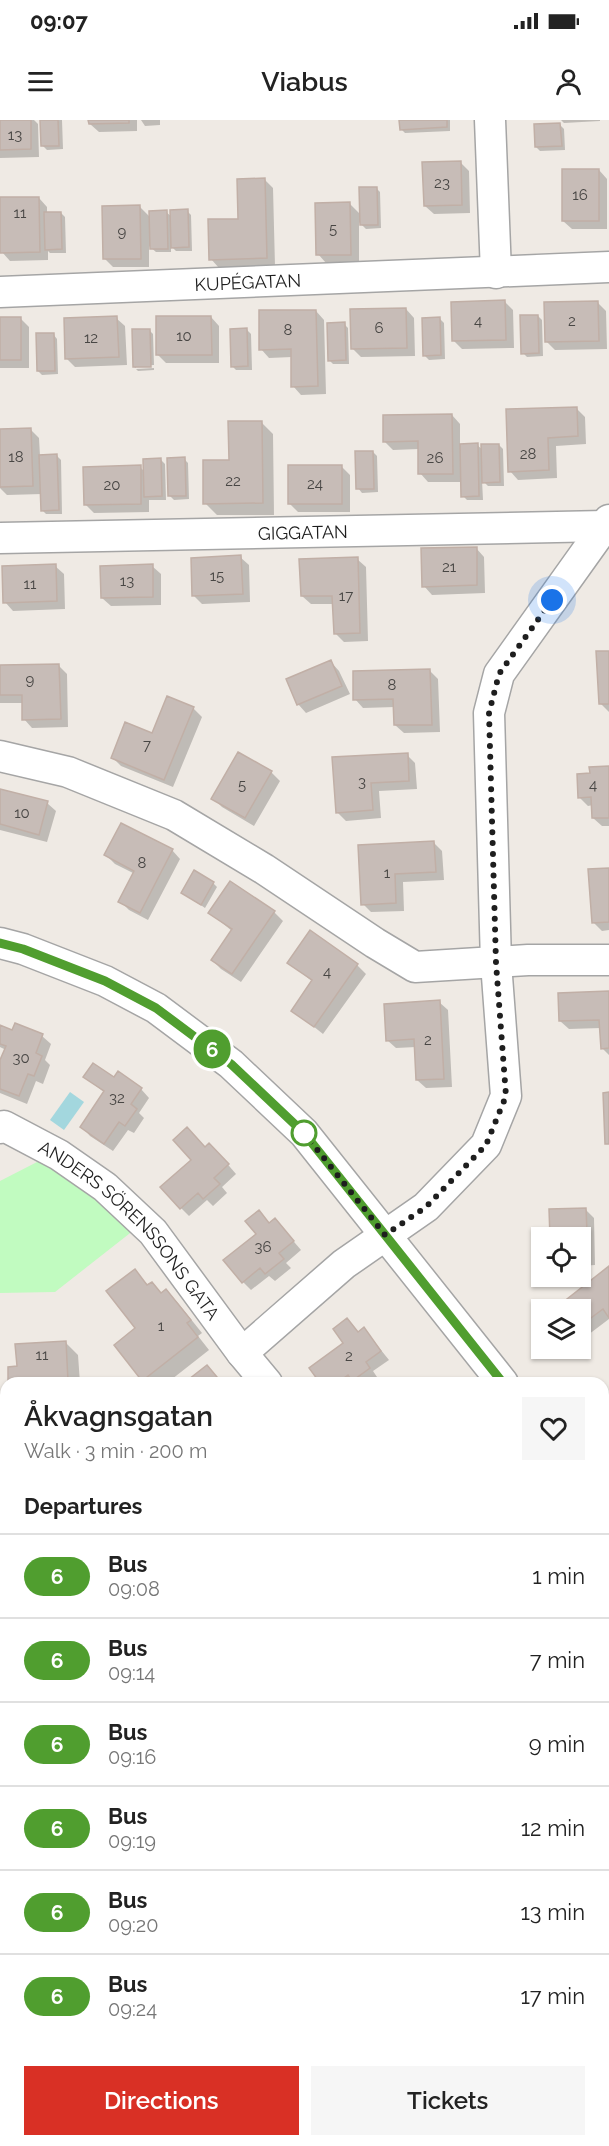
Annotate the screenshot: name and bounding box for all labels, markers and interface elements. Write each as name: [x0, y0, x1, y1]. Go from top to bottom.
text: 09:07: [30, 8, 88, 34]
icon: menu: [24, 65, 57, 98]
icon: person: [552, 65, 585, 98]
text: Viabus: [261, 66, 348, 97]
house number: 13: [8, 126, 22, 144]
house number: 23: [434, 174, 450, 192]
house number: 16: [572, 186, 588, 204]
house number: 11: [14, 204, 27, 222]
house number: 5: [329, 220, 337, 238]
house number: 9: [118, 223, 127, 241]
street label: KUPÉGATAN: [194, 269, 302, 295]
house number: 4: [474, 312, 482, 330]
house number: 2: [568, 312, 576, 330]
house number: 6: [374, 319, 384, 337]
house number: 8: [284, 321, 293, 339]
house number: 10: [176, 327, 192, 345]
house number: 12: [84, 329, 98, 347]
house number: 28: [520, 445, 536, 463]
house number: 18: [8, 448, 24, 466]
house number: 26: [427, 449, 443, 467]
house number: 22: [225, 472, 241, 490]
house number: 24: [307, 475, 323, 493]
house number: 20: [104, 476, 121, 494]
street label: GIGGATAN: [258, 521, 348, 543]
house number: 21: [442, 558, 457, 576]
house number: 15: [210, 567, 224, 585]
house number: 13: [120, 572, 134, 590]
house number: 11: [24, 575, 37, 593]
your location: [537, 585, 567, 615]
house number: 17: [339, 587, 353, 605]
house number: 9: [26, 671, 35, 689]
house number: 8: [388, 676, 397, 694]
house number: 7: [143, 736, 151, 754]
house number: 3: [358, 773, 366, 791]
house number: 5: [238, 776, 246, 794]
house number: 4: [589, 776, 597, 794]
house number: 10: [14, 804, 30, 822]
house number: 8: [138, 854, 147, 872]
house number: 1: [384, 864, 391, 882]
house number: 4: [323, 963, 331, 981]
line badge: 6: [192, 1030, 232, 1068]
house number: 2: [424, 1031, 432, 1049]
text: 6: [206, 1037, 218, 1062]
house number: 30: [12, 1049, 30, 1067]
house number: 32: [109, 1089, 125, 1107]
unlabelled marker: [291, 1120, 317, 1146]
street label: ANDERS SÖRENSSONS GATA: [35, 1136, 224, 1324]
map controls: [531, 1227, 591, 1359]
button: locate: [531, 1227, 591, 1287]
house number: 36: [254, 1238, 272, 1256]
button: layers: [531, 1299, 591, 1359]
house number: 1: [158, 1317, 165, 1335]
house number: 11: [36, 1346, 49, 1364]
house number: 2: [345, 1347, 353, 1365]
button: heart: [522, 1397, 585, 1460]
text: Åkvagnsgatan: [24, 1400, 213, 1433]
text: Walk · 3 min · 200 m: [24, 1439, 207, 1463]
text: Departures: [24, 1493, 142, 1519]
text: Bus: [108, 1551, 147, 1577]
text: 1 min: [532, 1563, 585, 1589]
text: 6: [51, 1564, 63, 1589]
text: 09:08: [108, 1577, 160, 1601]
text: Bus: [108, 1635, 147, 1661]
text: 7 min: [530, 1647, 585, 1673]
text: 6: [51, 1648, 63, 1673]
text: 09:14: [108, 1661, 155, 1685]
text: Bus: [108, 1719, 147, 1745]
text: 9 min: [529, 1731, 585, 1757]
text: 6: [51, 1732, 63, 1757]
text: 09:16: [108, 1745, 156, 1769]
text: Bus: [108, 1803, 147, 1829]
text: 12 min: [521, 1815, 585, 1841]
text: 6: [51, 1816, 63, 1841]
text: 09:19: [108, 1829, 156, 1853]
text: Bus: [108, 1887, 147, 1913]
text: 13 min: [520, 1899, 585, 1925]
text: 6: [51, 1900, 63, 1925]
text: 09:20: [108, 1913, 158, 1937]
text: Bus: [108, 1971, 147, 1997]
text: 17 min: [520, 1983, 585, 2009]
text: 6: [51, 1984, 63, 2009]
text: 09:24: [108, 1997, 157, 2021]
button: Directions: [24, 2066, 299, 2135]
button: Tickets: [311, 2066, 585, 2135]

